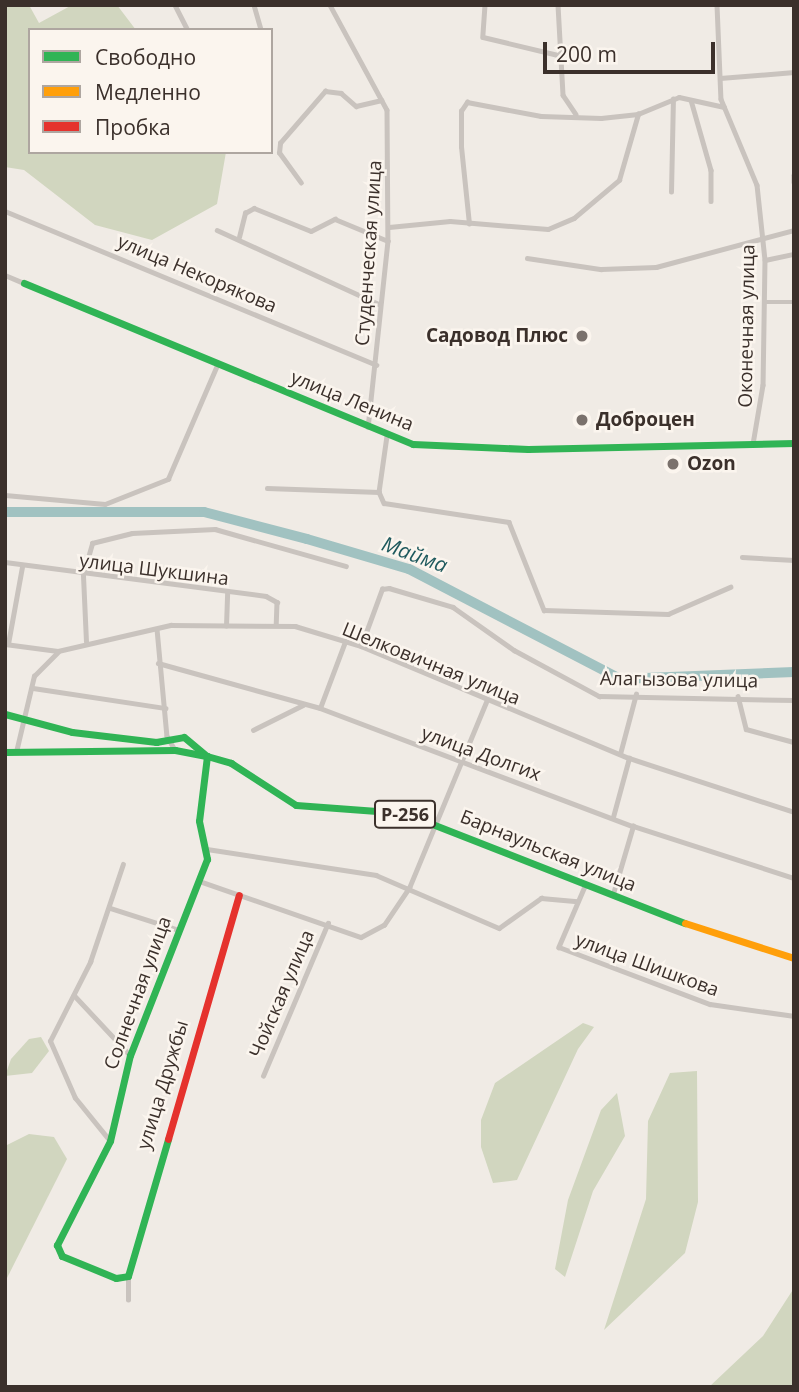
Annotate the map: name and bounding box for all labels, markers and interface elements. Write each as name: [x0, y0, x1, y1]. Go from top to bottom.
legend: [28, 28, 273, 154]
scale bar: [547, 28, 718, 72]
text: 200 m: [556, 40, 617, 68]
text: Свободно: [95, 43, 196, 71]
text: Медленно: [95, 78, 201, 106]
text: Пробка: [95, 113, 171, 141]
street label: Студенческая улица: [351, 159, 387, 347]
street label: улица Некорякова: [114, 230, 280, 318]
street label: Оконечная улица: [734, 244, 760, 408]
place label: Садовод Плюс: [426, 325, 568, 347]
marker: Садовод Плюс: [574, 328, 590, 344]
street label: улица Ленина: [287, 366, 417, 436]
place label: Доброцен: [596, 409, 695, 431]
marker: Доброцен: [574, 412, 590, 428]
place label: Ozon: [687, 453, 736, 475]
marker: Ozon: [665, 456, 681, 472]
water label: Майма: [379, 531, 451, 577]
street label: улица Шукшина: [78, 550, 230, 590]
street label: Шелковичная улица: [339, 618, 523, 710]
street label: Алагызова улица: [600, 667, 758, 693]
street label: улица Долгих: [418, 722, 544, 786]
road number: Р-256: [374, 800, 436, 828]
street label: Барнаульская улица: [457, 805, 639, 897]
street label: Солнечная улица: [100, 913, 176, 1073]
street label: Чойская улица: [245, 927, 319, 1061]
street label: улица Шишкова: [572, 928, 722, 1002]
street label: улица Дружбы: [133, 1018, 193, 1152]

